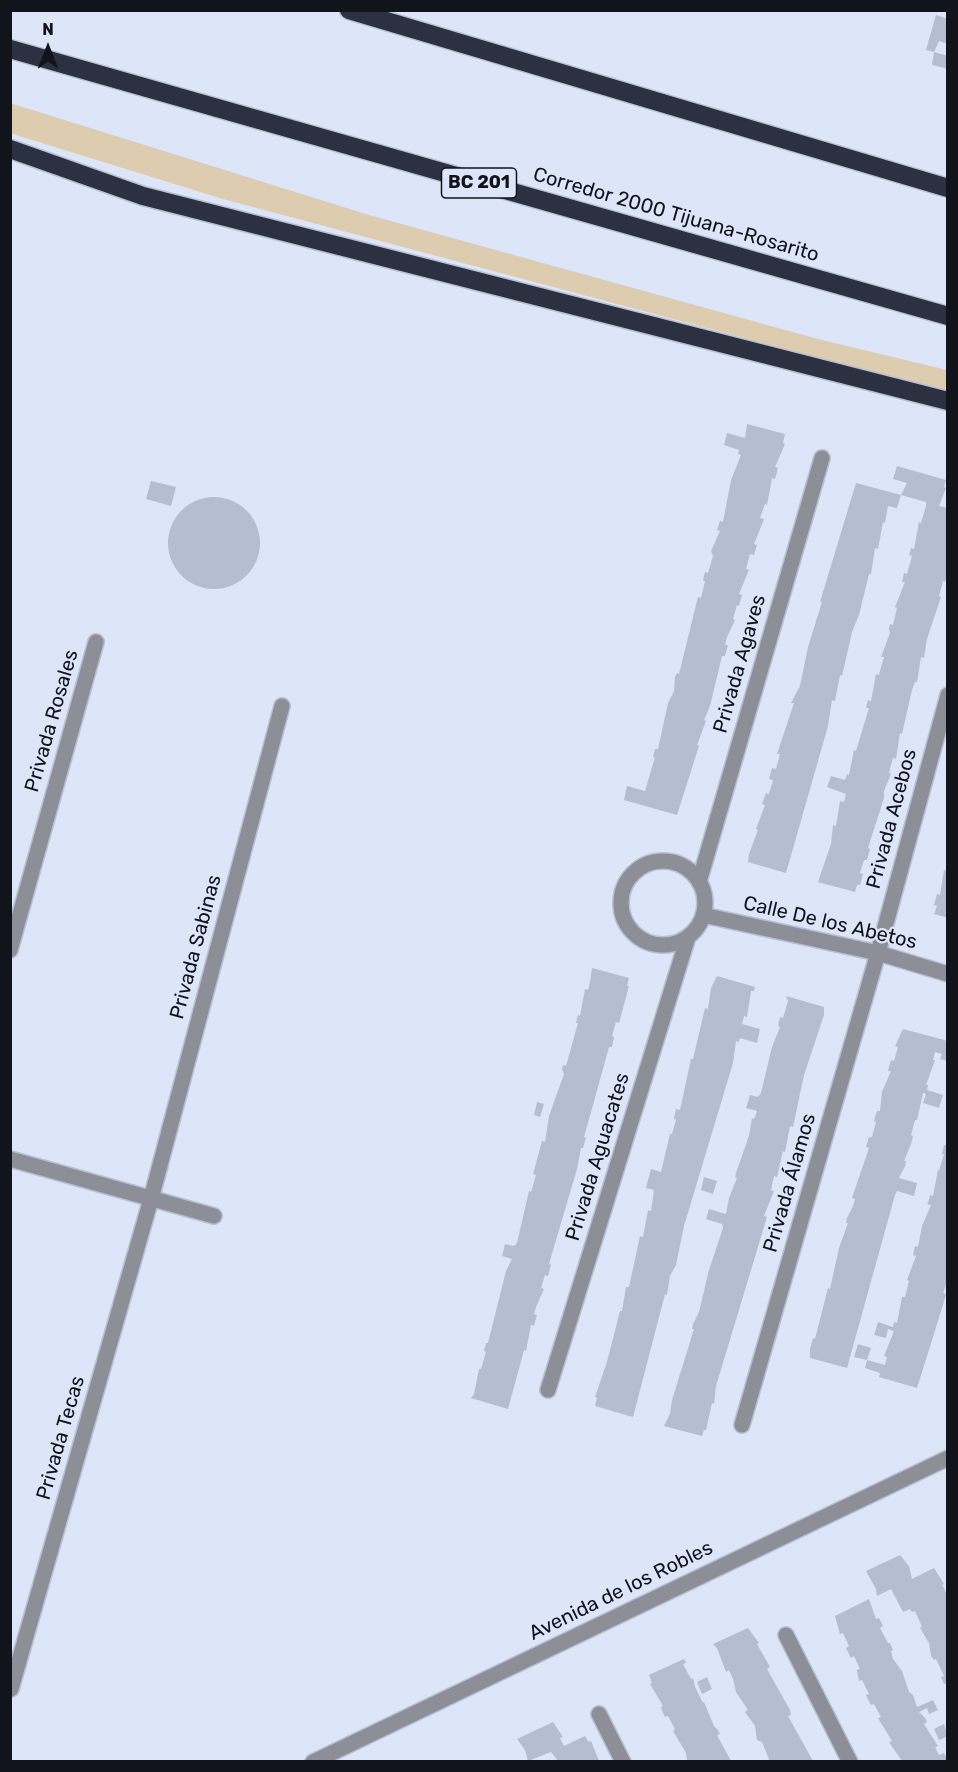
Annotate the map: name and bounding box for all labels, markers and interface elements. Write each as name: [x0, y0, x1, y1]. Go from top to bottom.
north arrow: [18, 18, 78, 78]
text: N: [42, 20, 54, 39]
street label: Corredor 2000 Tijuana-Rosarito: [530, 163, 822, 267]
road number: BC 201: [442, 168, 516, 198]
street label: Privada Agaves: [709, 592, 771, 736]
street label: Privada Rosales: [20, 647, 84, 795]
street label: Privada Acebos: [862, 746, 922, 892]
street label: Privada Sabinas: [165, 872, 227, 1022]
street label: Calle De los Abetos: [741, 891, 919, 955]
street label: Privada Aguacates: [561, 1070, 635, 1244]
street label: Privada Álamos: [759, 1111, 821, 1255]
street label: Privada Tecas: [32, 1373, 90, 1503]
street label: Avenida de los Robles: [525, 1536, 717, 1646]

